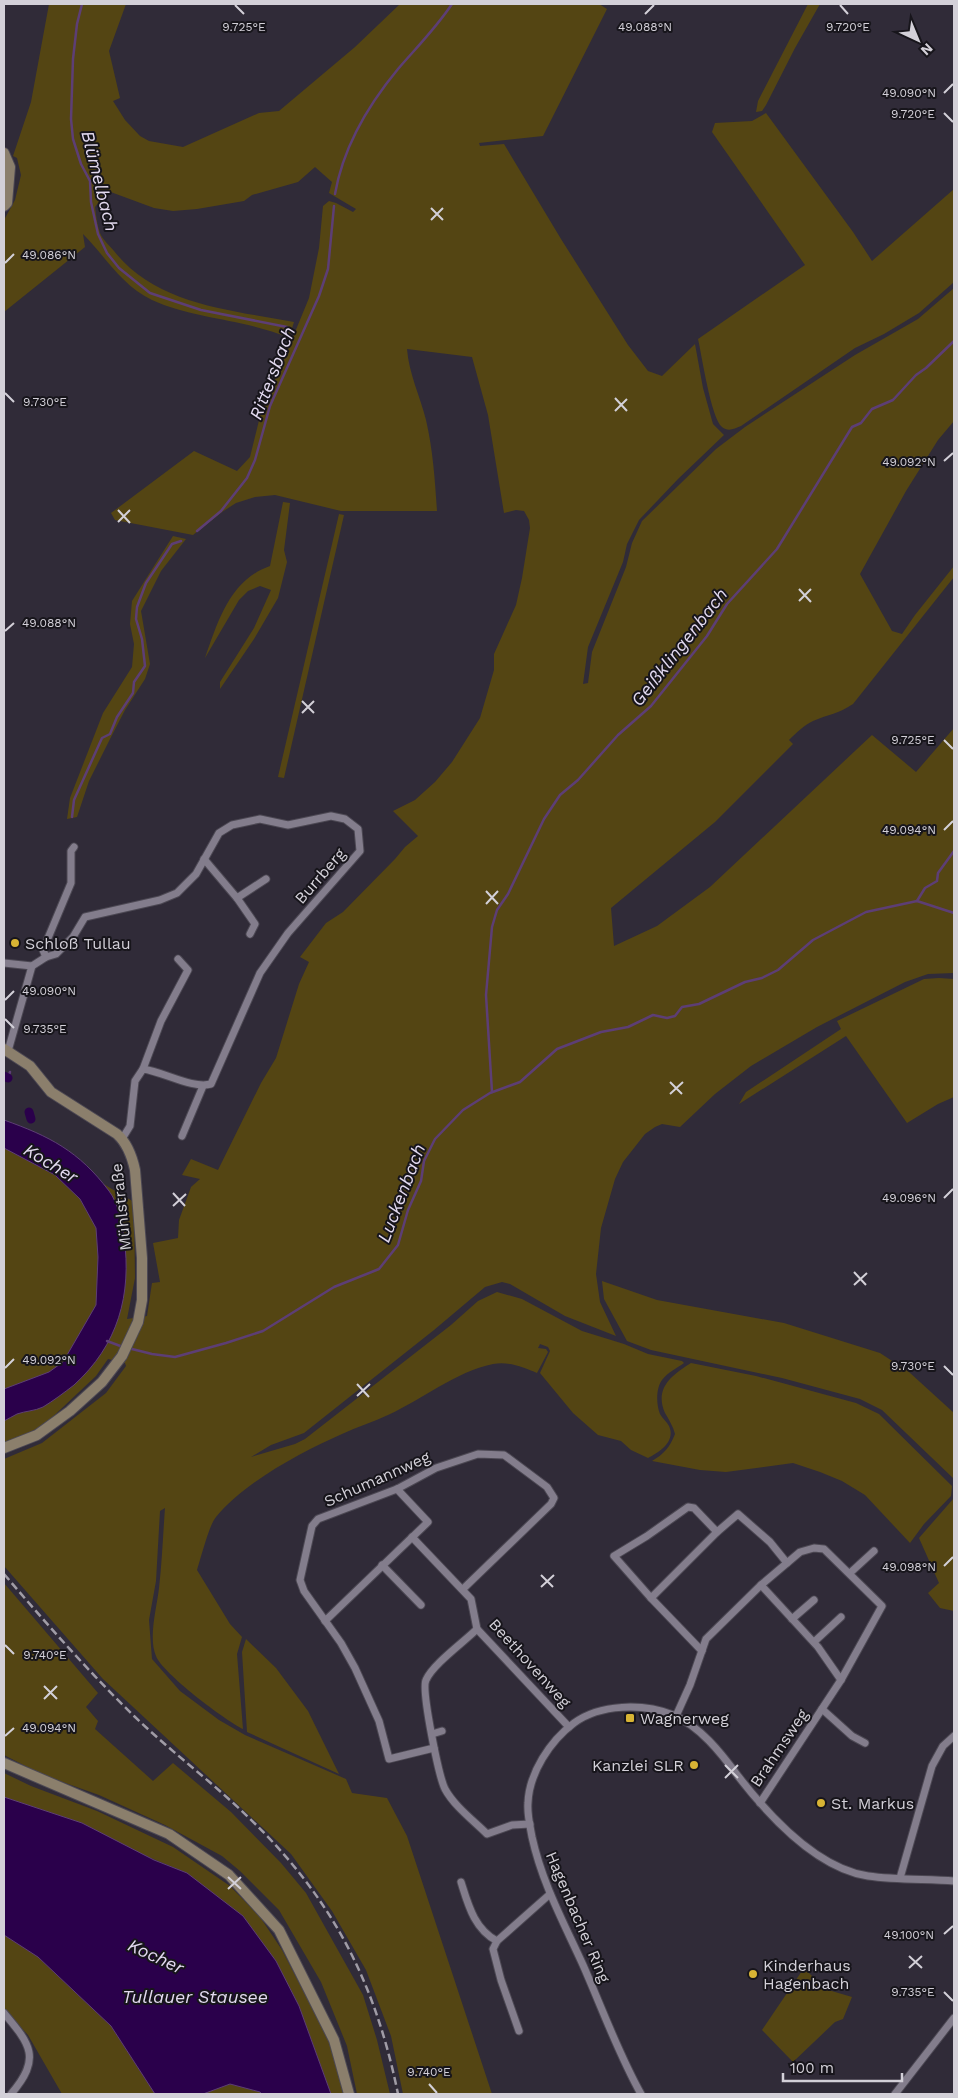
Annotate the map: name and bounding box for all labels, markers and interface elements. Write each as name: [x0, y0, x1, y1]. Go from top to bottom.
north arrow: [893, 15, 943, 65]
text: 9.725°E: [222, 20, 266, 34]
text: 49.088°N: [618, 20, 672, 34]
text: 9.720°E: [826, 20, 870, 34]
text: N: [918, 40, 936, 59]
text: 49.090°N: [882, 86, 936, 100]
text: 9.720°E: [891, 107, 935, 121]
water label: Blümelbach: [77, 129, 123, 233]
text: 49.086°N: [22, 248, 76, 262]
water label: Rittersbach: [245, 323, 299, 423]
text: 9.730°E: [23, 395, 67, 409]
text: 49.092°N: [882, 455, 936, 469]
water label: Geißklingenbach: [626, 584, 732, 710]
text: 49.088°N: [22, 616, 76, 630]
text: 9.725°E: [891, 733, 935, 747]
text: 49.094°N: [882, 823, 936, 837]
street label: Burrberg: [291, 844, 350, 908]
place label: Schloß Tullau: [25, 934, 131, 953]
marker: Schloß Tullau: [9, 937, 21, 949]
text: 49.090°N: [22, 984, 76, 998]
text: 9.735°E: [23, 1022, 67, 1036]
water label: Kocher: [20, 1139, 83, 1188]
water label: Luckenbach: [373, 1141, 429, 1245]
street label: Mühlstraße: [107, 1162, 135, 1252]
text: 49.096°N: [882, 1191, 936, 1205]
text: 49.092°N: [22, 1353, 76, 1367]
text: 9.730°E: [891, 1359, 935, 1373]
street label: Schumannweg: [321, 1447, 433, 1511]
text: 49.098°N: [882, 1560, 936, 1574]
street label: Beethovenweg: [485, 1615, 575, 1712]
text: 9.740°E: [23, 1648, 67, 1662]
street label: Brahmsweg: [746, 1705, 812, 1791]
place label: Wagnerweg: [640, 1709, 729, 1728]
marker: Wagnerweg: [624, 1712, 636, 1724]
text: 49.094°N: [22, 1721, 76, 1735]
place label: Kanzlei SLR: [592, 1756, 684, 1775]
marker: Kanzlei SLR: [688, 1759, 700, 1771]
place label: St. Markus: [831, 1794, 914, 1813]
marker: St. Markus: [815, 1797, 827, 1809]
street label: Hagenbacher Ring: [542, 1849, 614, 1986]
text: 49.100°N: [884, 1928, 934, 1942]
water label: Kocher: [125, 1934, 188, 1978]
place label: Kinderhaus Hagenbach: [763, 1956, 851, 1993]
marker: Kinderhaus Hagenbach: [747, 1968, 759, 1980]
text: 9.735°E: [891, 1985, 935, 1999]
water label: Tullauer Stausee: [122, 1986, 268, 2007]
scale bar: [783, 2050, 902, 2082]
text: 100 m: [790, 2059, 834, 2077]
text: 9.740°E: [407, 2065, 451, 2079]

